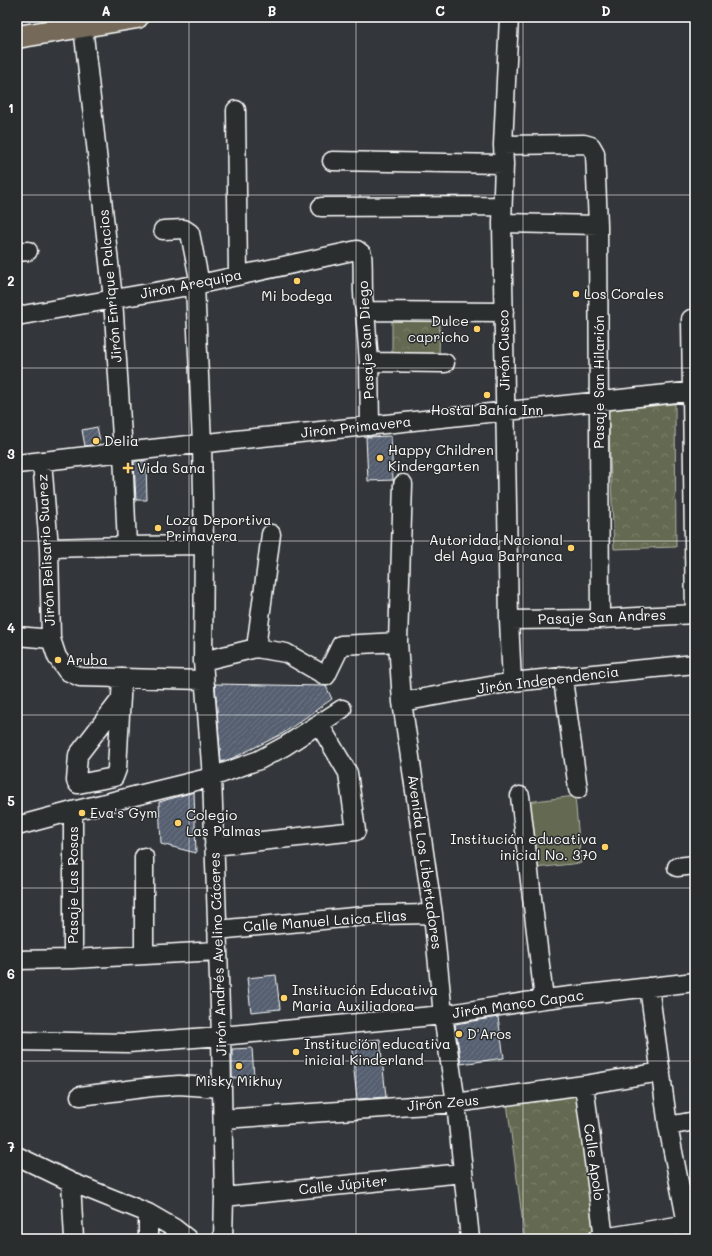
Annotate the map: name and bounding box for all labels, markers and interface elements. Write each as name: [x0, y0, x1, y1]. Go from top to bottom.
text: A: [101, 2, 111, 19]
text: B: [268, 2, 277, 19]
text: C: [435, 2, 445, 19]
text: D: [601, 2, 611, 19]
text: 1: [8, 99, 14, 116]
street label: Jirón Enrique Palacios: [93, 209, 126, 363]
street label: Jirón Arequipa: [138, 264, 243, 303]
text: 2: [7, 272, 15, 289]
marker: Mi bodega: [292, 276, 302, 286]
street label: Pasaje San Diego: [353, 280, 378, 400]
place label: Los Corales: [584, 284, 664, 303]
place label: Mi bodega: [261, 286, 333, 305]
marker: Los Corales: [571, 289, 581, 299]
street label: Jirón Cusco: [493, 310, 514, 390]
place label: Dulce capricho: [408, 311, 469, 346]
street label: Pasaje San Hilarión: [589, 315, 608, 449]
marker: Dulce capricho: [472, 324, 482, 334]
marker: Hostal Bahía Inn: [482, 390, 492, 400]
place label: Hostal Bahía Inn: [431, 400, 543, 419]
street label: Jirón Primavera: [300, 411, 412, 442]
place label: Delia: [104, 431, 139, 450]
marker: Delia: [91, 436, 101, 446]
place label: Happy Children Kindergarten: [388, 440, 494, 475]
text: 3: [7, 445, 15, 462]
marker: Happy Children Kindergarten: [375, 453, 385, 463]
place label: Vida Sana: [137, 458, 205, 477]
marker: Vida Sana: [122, 462, 134, 474]
street label: Jirón Belisario Suarez: [32, 473, 59, 626]
place label: Loza Deportiva Primavera: [166, 510, 271, 545]
marker: Loza Deportiva Primavera: [153, 523, 163, 533]
place label: Autoridad Nacional del Agua Barranca: [429, 530, 563, 565]
marker: Autoridad Nacional del Agua Barranca: [566, 543, 576, 553]
street label: Pasaje San Andres: [538, 605, 666, 628]
text: 4: [7, 619, 15, 636]
place label: Aruba: [66, 650, 108, 669]
marker: Aruba: [53, 655, 63, 665]
street label: Jirón Independencia: [476, 661, 620, 698]
street label: Avenida Los Libertadores: [404, 773, 447, 951]
text: 5: [7, 792, 15, 809]
place label: Eva's Gym: [90, 803, 157, 822]
place label: Colegio Las Palmas: [186, 805, 261, 840]
marker: Eva's Gym: [77, 808, 87, 818]
marker: Colegio Las Palmas: [173, 818, 183, 828]
street label: Pasaje Las Rosas: [63, 826, 82, 944]
place label: Institución educativa inicial No. 370: [450, 829, 597, 864]
marker: Institución educativa inicial No. 370: [600, 842, 610, 852]
street label: Jirón Andrés Avelino Cáceres: [204, 852, 231, 1056]
street label: Calle Manuel Laica Elias: [243, 905, 407, 936]
text: 6: [7, 965, 15, 982]
place label: Institución Educativa Maria Auxiliadora: [292, 980, 438, 1015]
street label: Jirón Manco Capac: [451, 985, 585, 1022]
marker: Institución Educativa Maria Auxiliadora: [279, 993, 289, 1003]
place label: D'Aros: [467, 1024, 512, 1043]
marker: D'Aros: [454, 1029, 464, 1039]
place label: Institución educativa inicial Kinderland: [304, 1034, 451, 1069]
marker: Institución educativa inicial Kinderland: [291, 1047, 301, 1057]
marker: Misky Mikhuy: [234, 1061, 244, 1071]
place label: Misky Mikhuy: [195, 1071, 283, 1090]
street label: Jirón Zeus: [406, 1090, 480, 1115]
street label: Calle Apolo: [580, 1122, 609, 1202]
text: 7: [7, 1138, 15, 1155]
street label: Calle Júpiter: [298, 1170, 388, 1199]

